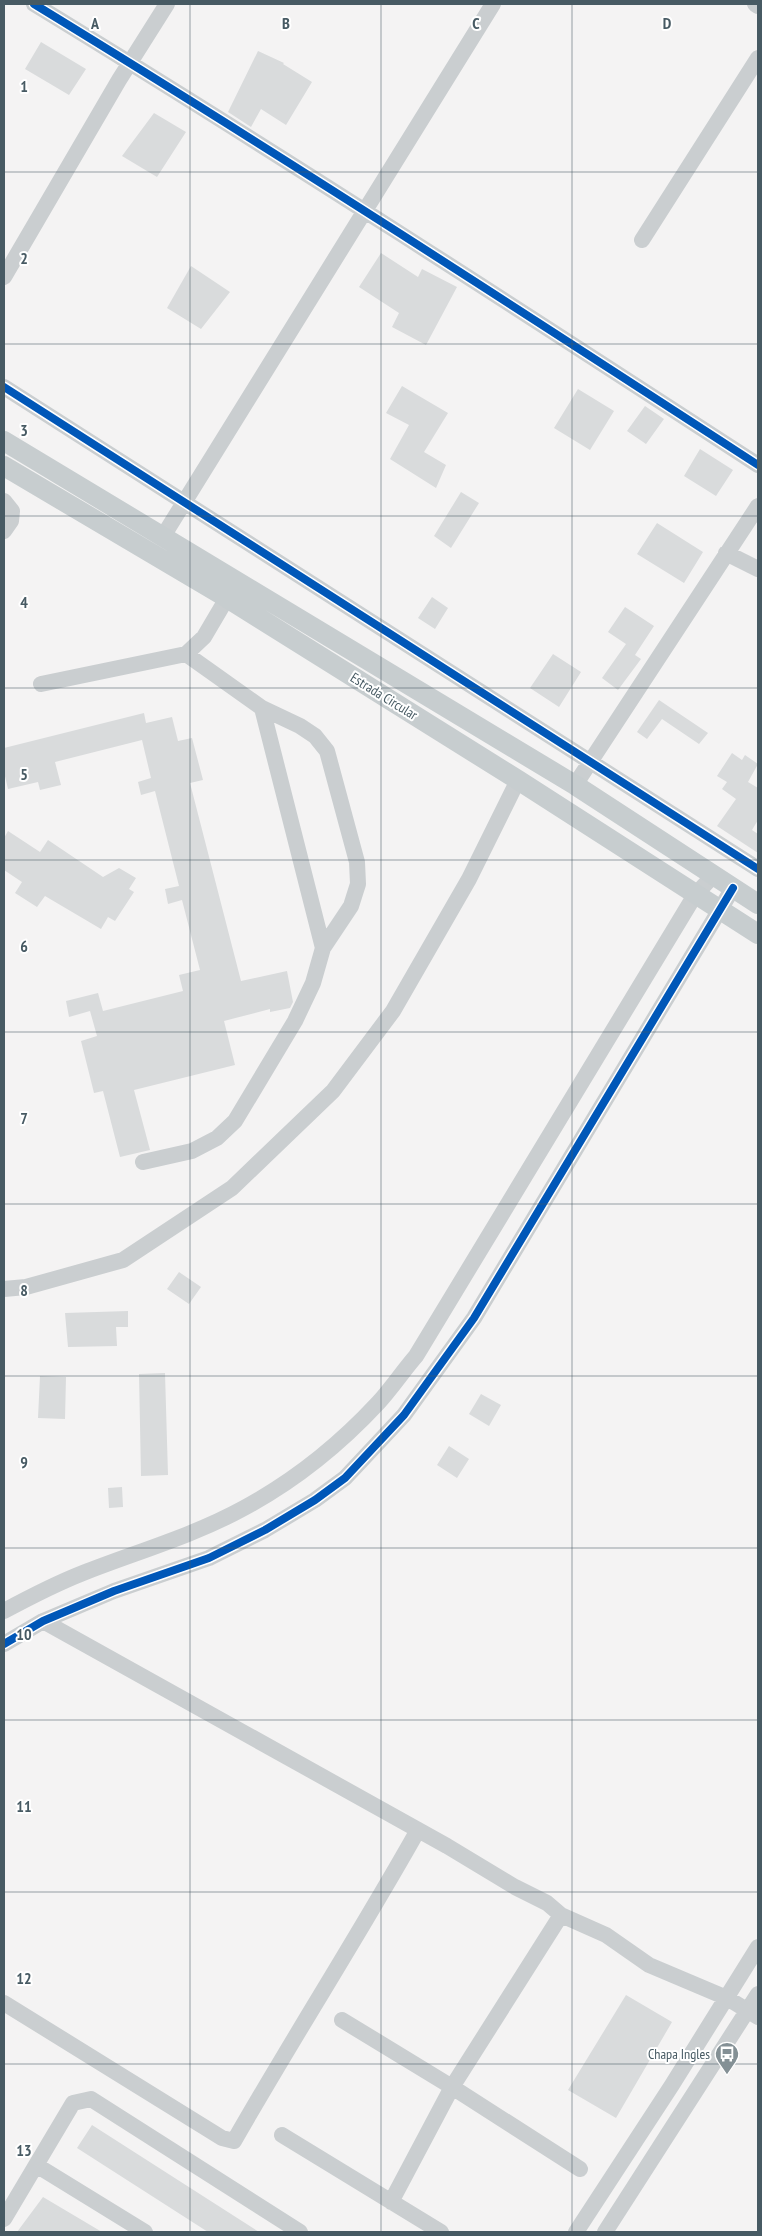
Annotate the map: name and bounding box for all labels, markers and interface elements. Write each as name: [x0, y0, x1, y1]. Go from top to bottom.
text: A: [90, 13, 100, 33]
text: B: [282, 13, 290, 33]
text: C: [472, 13, 480, 33]
text: D: [663, 13, 672, 33]
text: 1: [20, 76, 28, 96]
text: 2: [20, 248, 28, 268]
text: 3: [20, 420, 28, 440]
text: 4: [20, 592, 28, 612]
street label: Estrada Circular: [347, 668, 421, 724]
text: 5: [20, 764, 28, 784]
text: 6: [20, 936, 28, 956]
text: 7: [20, 1108, 28, 1128]
text: 8: [20, 1280, 28, 1300]
text: 9: [20, 1452, 28, 1472]
text: 10: [16, 1624, 32, 1644]
text: 11: [16, 1796, 32, 1816]
text: 12: [16, 1968, 32, 1988]
bus stop icon: Chapa Ingles: [714, 2041, 740, 2075]
place label: Chapa Ingles: [648, 2045, 710, 2063]
text: 13: [16, 2140, 32, 2160]

